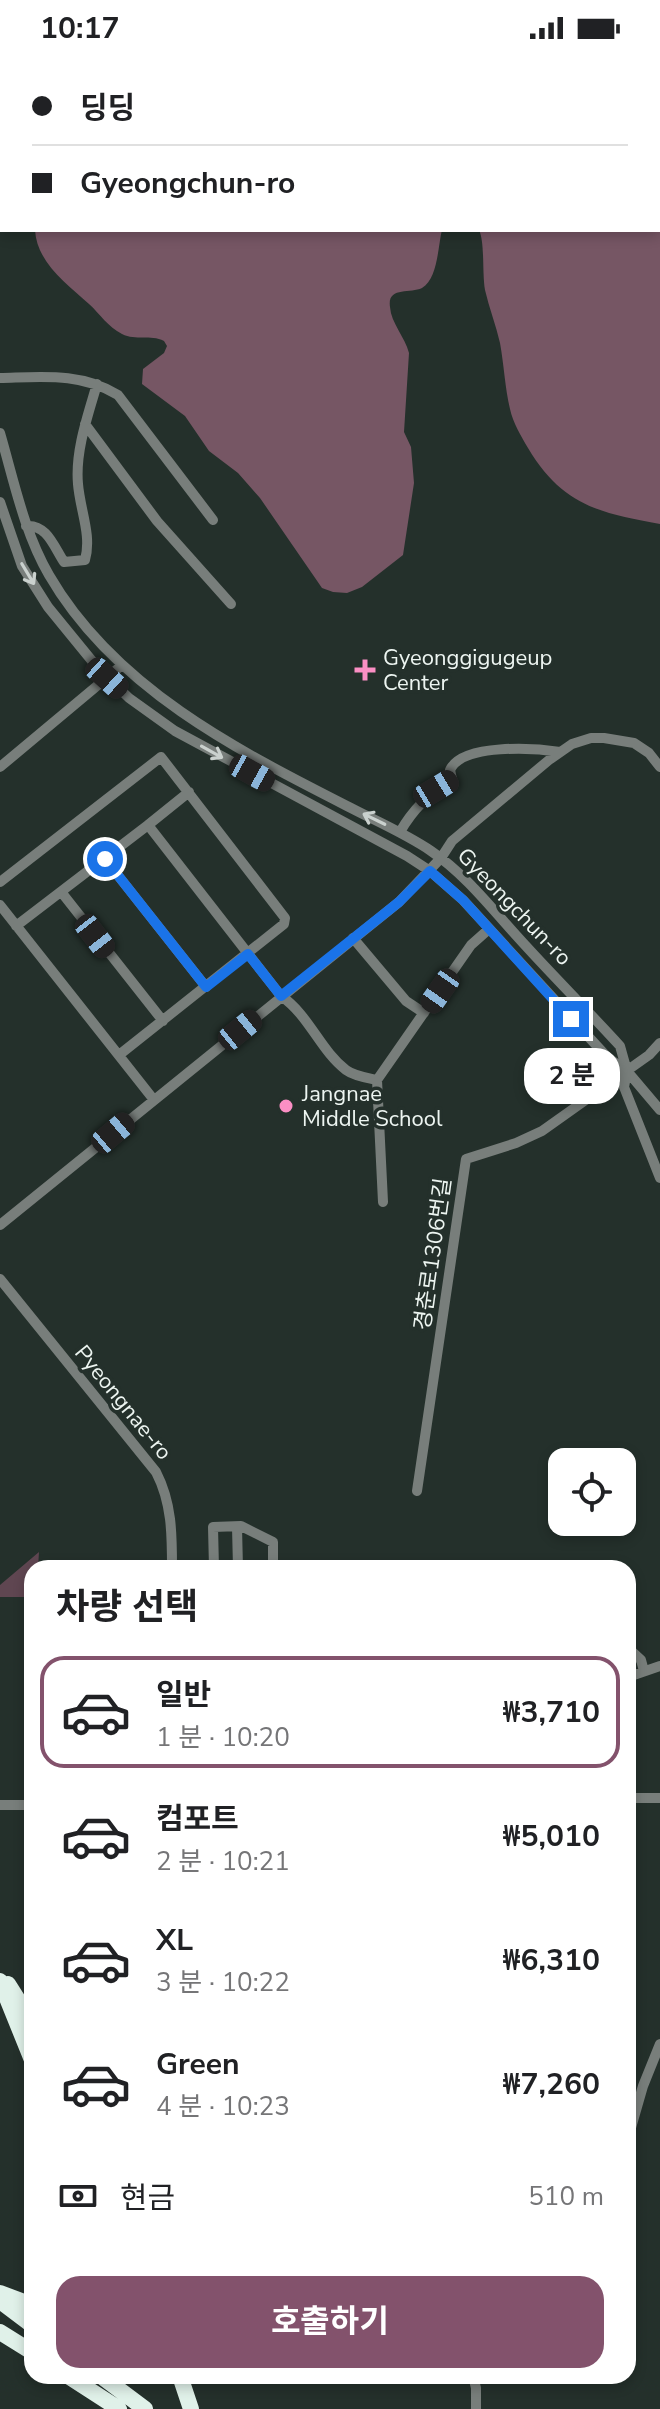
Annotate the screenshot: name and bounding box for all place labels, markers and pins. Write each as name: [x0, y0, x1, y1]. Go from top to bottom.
place label: Gyeonggigugeup Center: [383, 643, 552, 698]
marker: Gyeonggigugeup Center: [354, 659, 376, 681]
place label: Jangnae Middle School: [301, 1079, 443, 1134]
marker: Jangnae Middle School: [277, 1097, 295, 1115]

